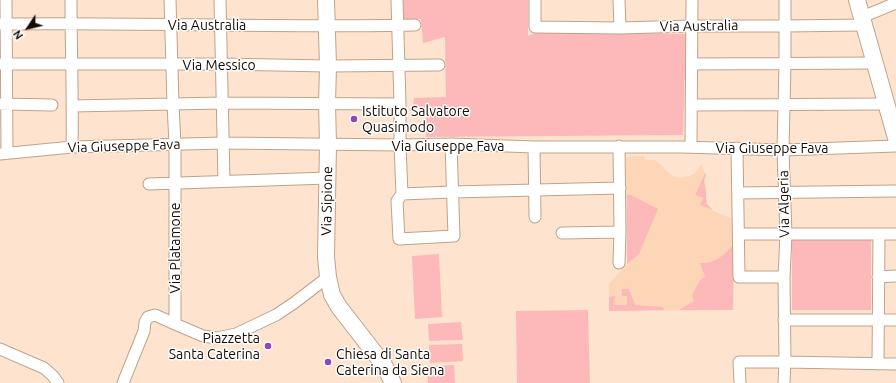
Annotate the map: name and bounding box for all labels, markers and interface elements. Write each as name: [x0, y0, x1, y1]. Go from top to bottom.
north arrow: [8, 8, 48, 48]
street label: Via Australia: [168, 17, 246, 33]
street label: Via Australia: [660, 17, 738, 35]
text: N: [11, 28, 25, 42]
street label: Via Messico: [182, 57, 256, 73]
place label: Istituto Salvatore Quasimodo: [362, 103, 470, 136]
marker: Istituto Salvatore Quasimodo: [349, 114, 359, 124]
street label: Via Giuseppe Fava: [67, 136, 181, 156]
street label: Via Giuseppe Fava: [392, 138, 504, 154]
street label: Via Giuseppe Fava: [716, 140, 828, 156]
street label: Via Sipione: [318, 166, 336, 236]
street label: Via Algeria: [775, 170, 793, 238]
street label: Via Platamone: [167, 202, 183, 294]
place label: Piazzetta Santa Caterina: [169, 330, 260, 362]
marker: Piazzetta Santa Caterina: [263, 341, 273, 351]
place label: Chiesa di Santa Caterina da Siena: [336, 346, 444, 378]
marker: Chiesa di Santa Caterina da Siena: [323, 357, 333, 367]

